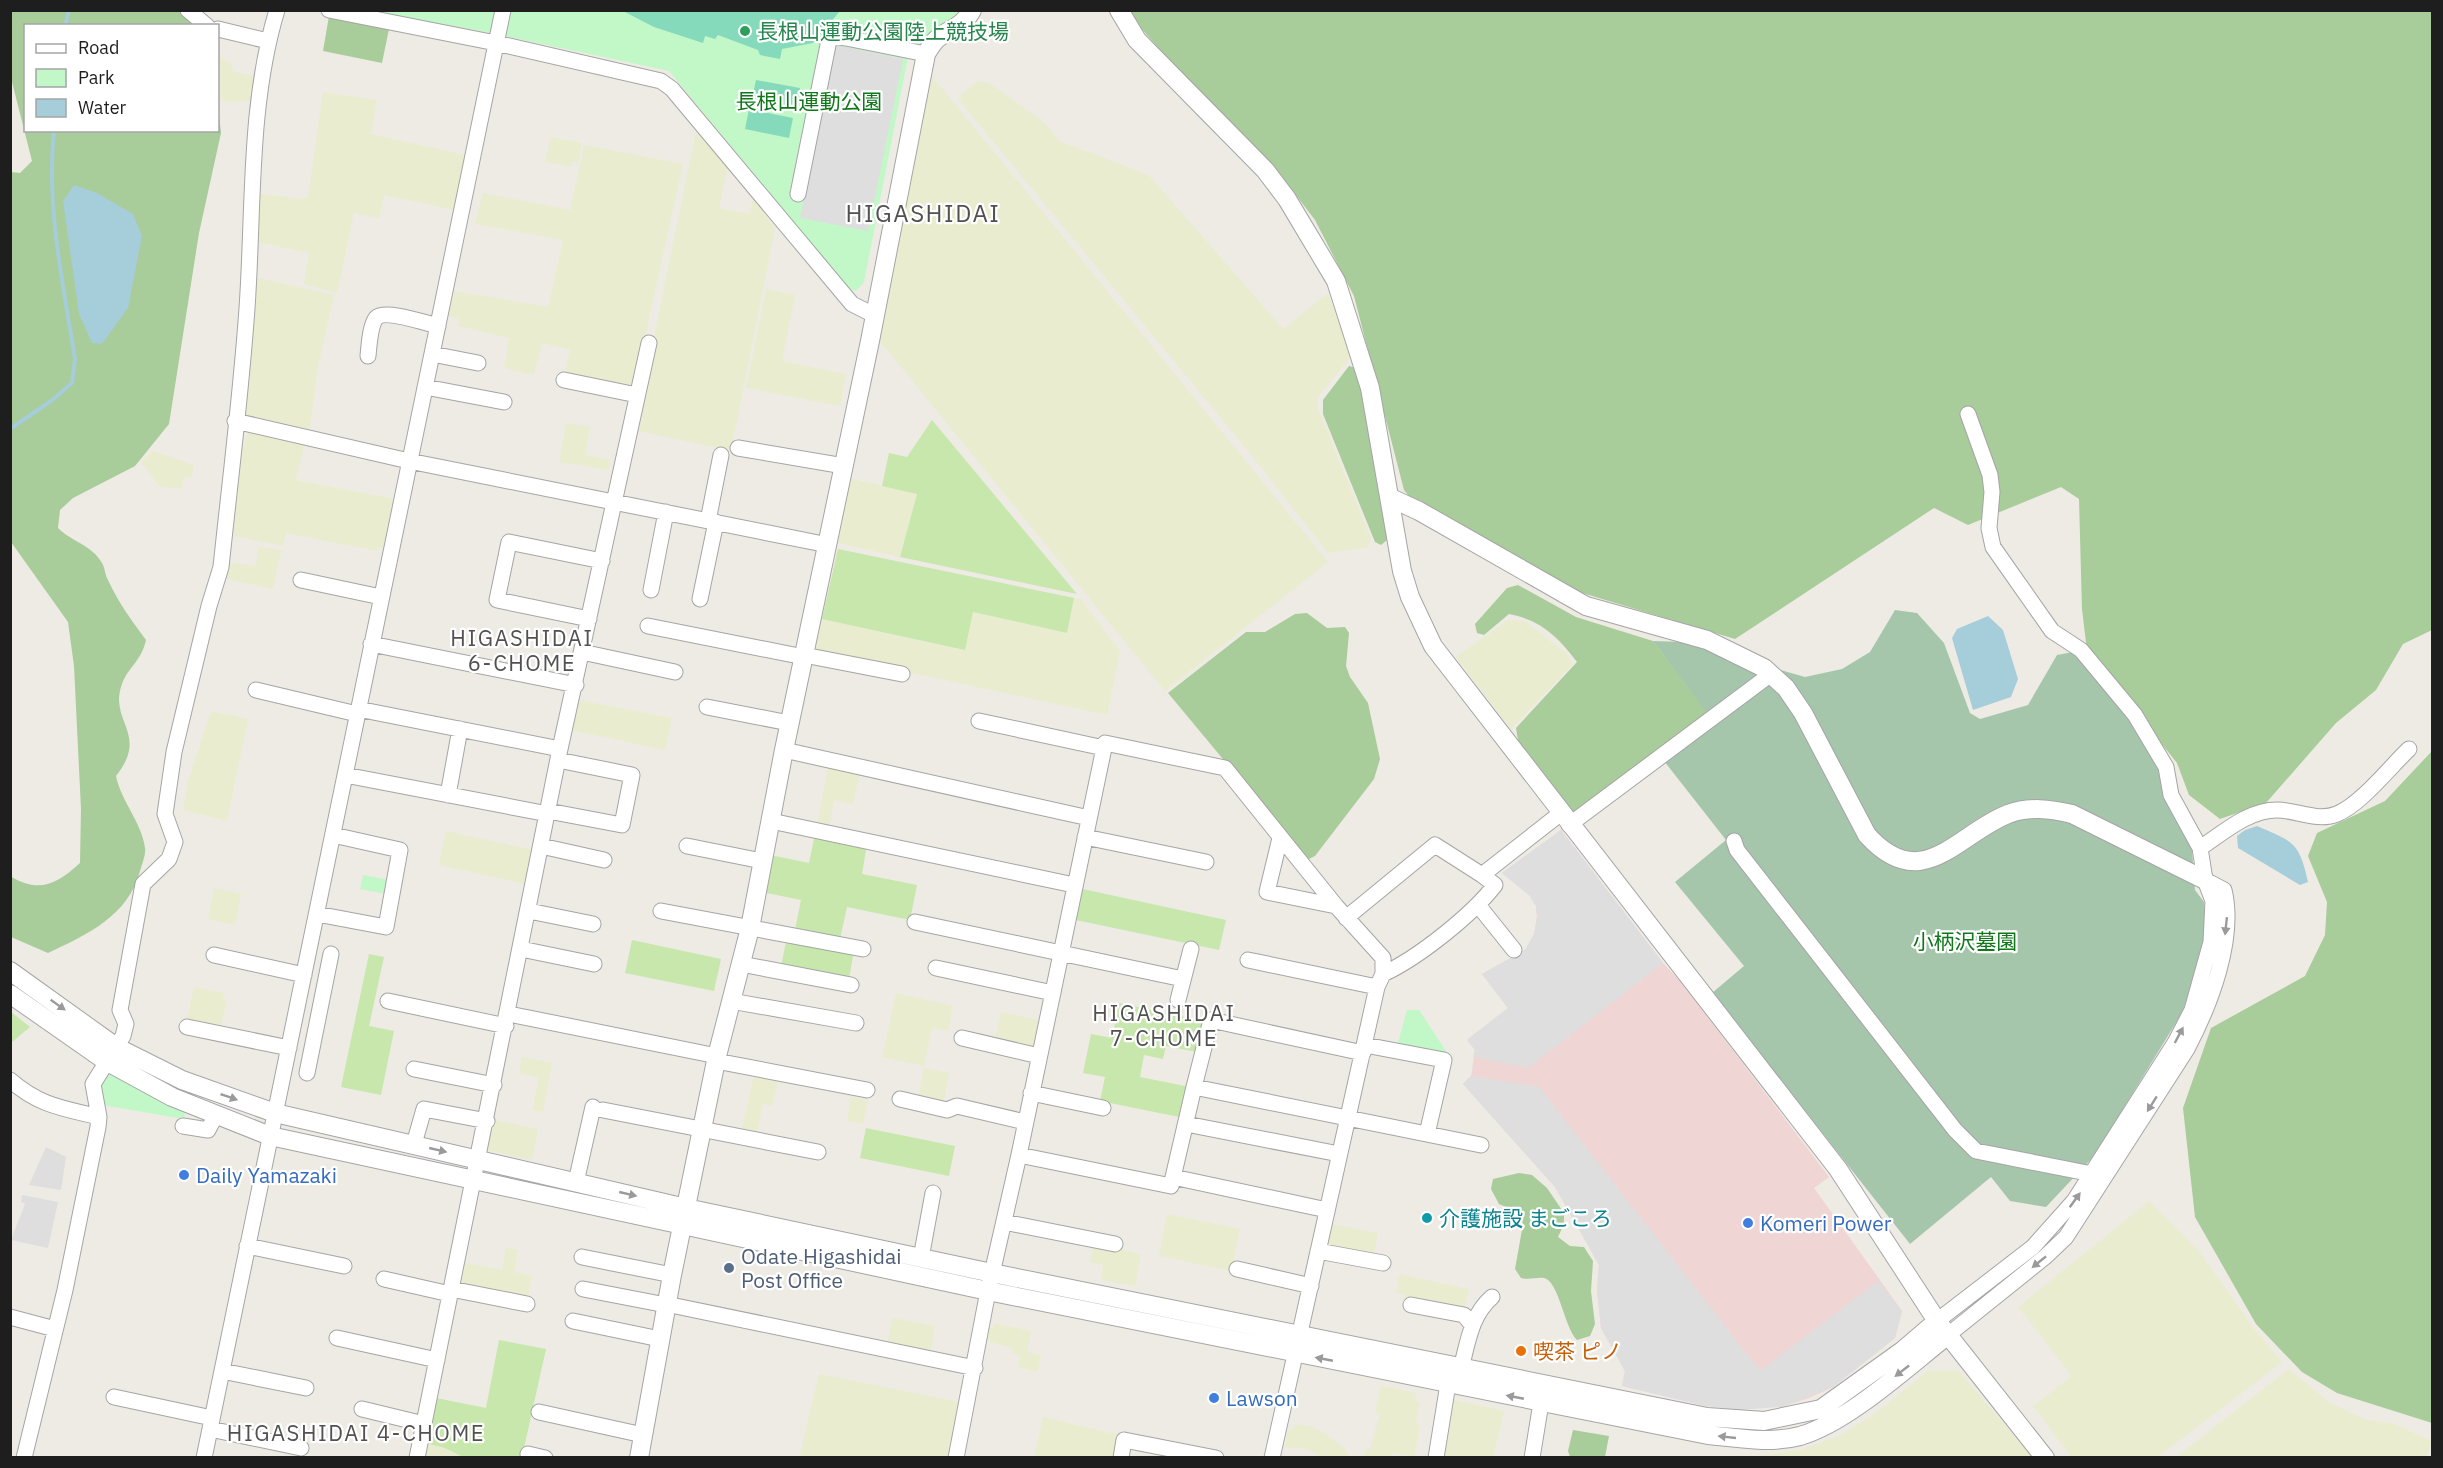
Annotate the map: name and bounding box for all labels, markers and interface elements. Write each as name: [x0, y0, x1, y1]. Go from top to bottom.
place label: 長根山運動公園陸上競技場: [757, 17, 1009, 45]
legend: [24, 24, 219, 132]
marker: 長根山運動公園陸上競技場: [738, 24, 752, 38]
text: Road: [78, 36, 119, 59]
text: Park: [78, 66, 115, 89]
park label: 長根山運動公園: [736, 87, 883, 115]
text: Water: [78, 96, 127, 119]
district label: HIGASHIDAI: [846, 197, 1000, 229]
district label: HIGASHIDAI 6-CHOME: [450, 623, 594, 677]
one-way arrow: [2221, 917, 2230, 936]
park label: 小柄沢墓園: [1913, 927, 2018, 955]
district label: HIGASHIDAI 7-CHOME: [1092, 998, 1236, 1052]
one-way arrow: [50, 999, 66, 1011]
one-way arrow: [2174, 1026, 2184, 1043]
one-way arrow: [220, 1092, 238, 1102]
one-way arrow: [2147, 1096, 2158, 1112]
one-way arrow: [429, 1146, 448, 1155]
place label: Daily Yamazaki: [196, 1161, 337, 1189]
marker: Daily Yamazaki: [177, 1168, 191, 1182]
one-way arrow: [619, 1190, 637, 1200]
one-way arrow: [2069, 1192, 2081, 1208]
place label: 介護施設 まごころ: [1439, 1204, 1612, 1232]
place label: Komeri Power: [1760, 1209, 1892, 1237]
marker: 介護施設 まごころ: [1420, 1211, 1434, 1225]
marker: Komeri Power: [1741, 1216, 1755, 1230]
place label: Odate Higashidai Post Office: [741, 1242, 901, 1294]
one-way arrow: [2031, 1255, 2047, 1268]
marker: Odate Higashidai Post Office: [722, 1261, 736, 1275]
place label: 喫茶 ピノ: [1533, 1337, 1622, 1365]
marker: 喫茶 ピノ: [1514, 1344, 1528, 1358]
one-way arrow: [1314, 1353, 1333, 1363]
one-way arrow: [1894, 1364, 1910, 1377]
place label: Lawson: [1226, 1384, 1298, 1412]
marker: Lawson: [1207, 1391, 1221, 1405]
one-way arrow: [1505, 1392, 1524, 1401]
district label: HIGASHIDAI 4-CHOME: [227, 1418, 485, 1447]
one-way arrow: [1717, 1432, 1736, 1442]

